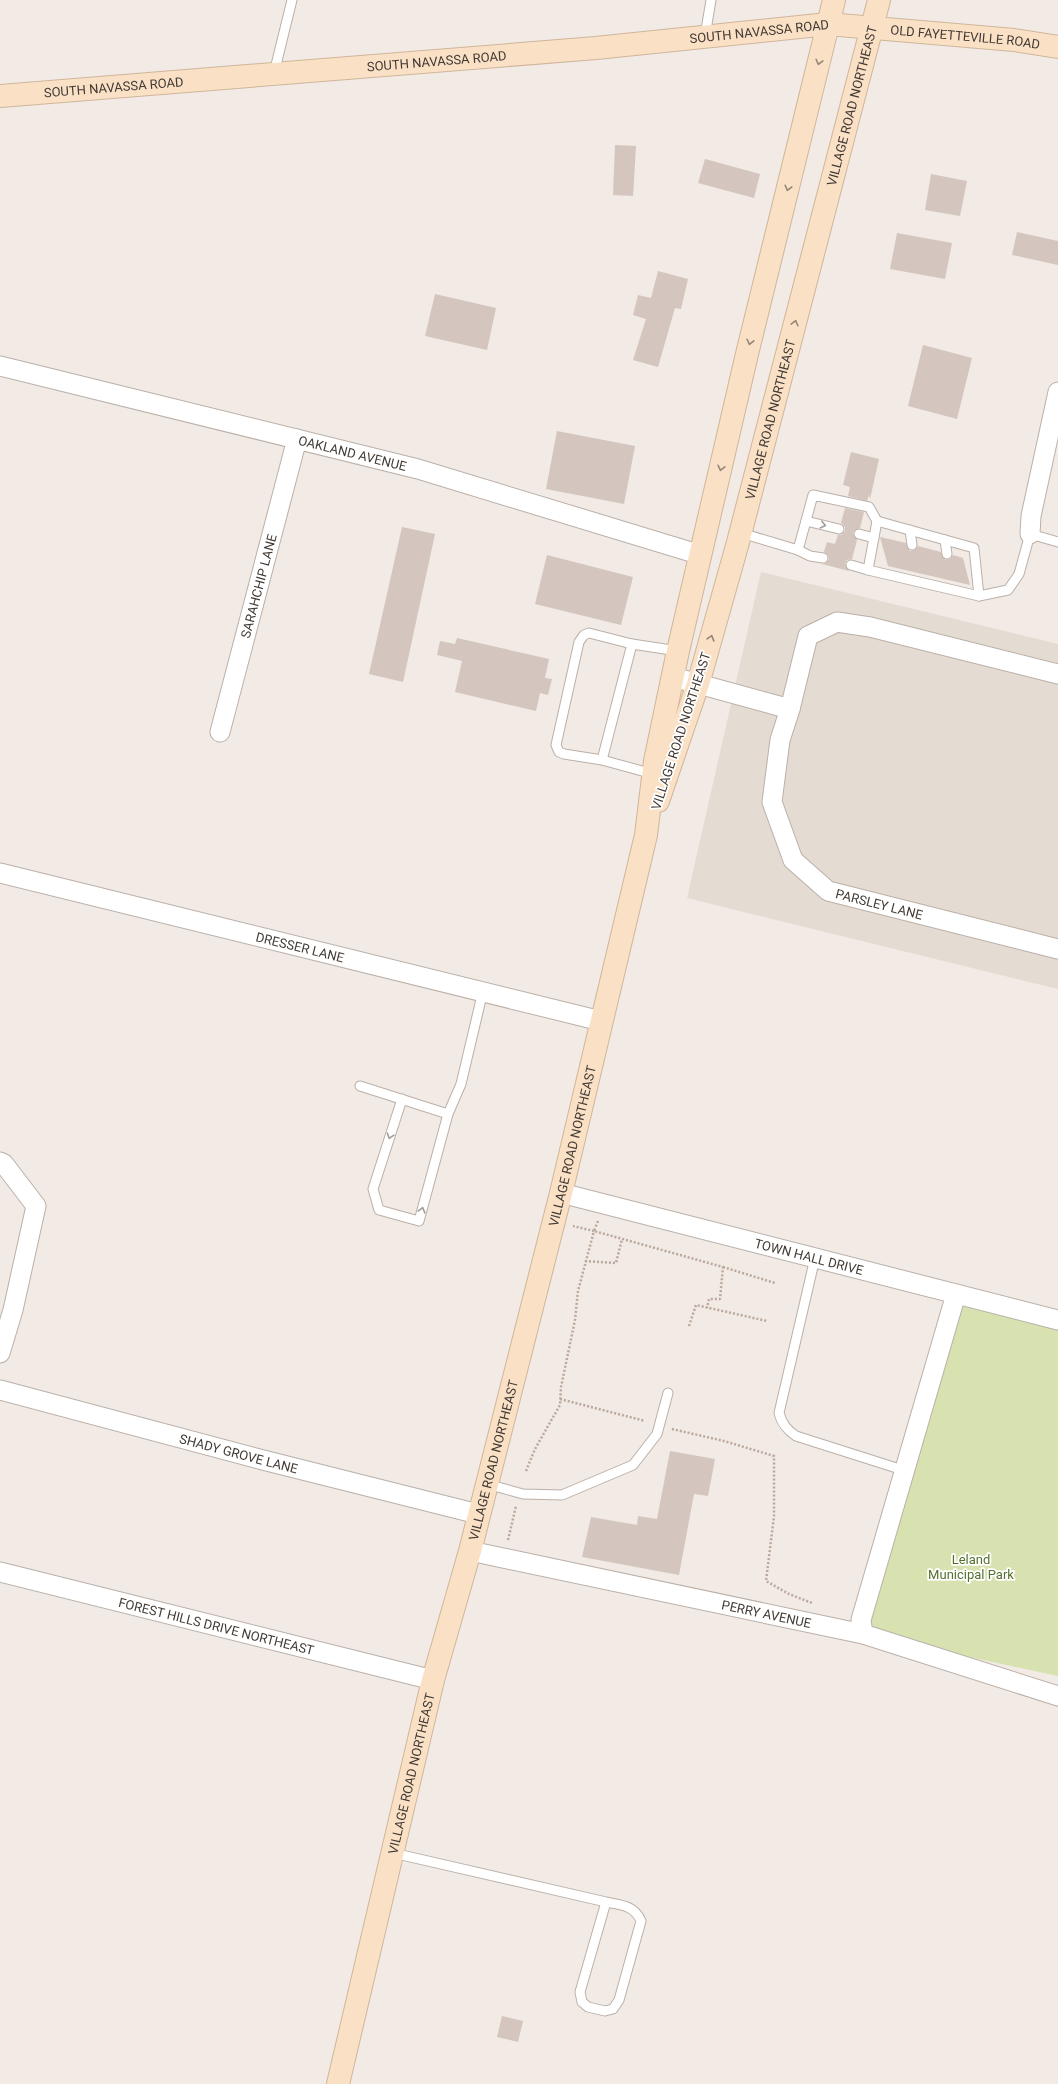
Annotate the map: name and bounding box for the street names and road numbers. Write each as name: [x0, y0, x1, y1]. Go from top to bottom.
street label: SOUTH NAVASSA ROAD: [689, 16, 830, 46]
street label: OLD FAYETTEVILLE ROAD: [890, 22, 1041, 52]
street label: VILLAGE ROAD NORTHEAST: [823, 24, 880, 187]
street label: SOUTH NAVASSA ROAD: [366, 48, 507, 74]
street label: SOUTH NAVASSA ROAD: [43, 74, 184, 100]
street label: VILLAGE ROAD NORTHEAST: [742, 337, 798, 501]
street label: OAKLAND AVENUE: [297, 432, 408, 473]
street label: SARAHCHIP LANE: [238, 532, 279, 640]
street label: VILLAGE ROAD NORTHEAST: [648, 650, 714, 812]
street label: PARSLEY LANE: [834, 886, 924, 922]
street label: DRESSER LANE: [254, 929, 346, 965]
street label: VILLAGE ROAD NORTHEAST: [545, 1064, 599, 1228]
street label: TOWN HALL DRIVE: [753, 1235, 865, 1277]
street label: VILLAGE ROAD NORTHEAST: [465, 1378, 521, 1542]
street label: SHADY GROVE LANE: [178, 1431, 299, 1476]
street label: FOREST HILLS DRIVE NORTHEAST: [117, 1594, 316, 1658]
street label: PERRY AVENUE: [720, 1597, 813, 1630]
street label: VILLAGE ROAD NORTHEAST: [385, 1691, 437, 1856]

